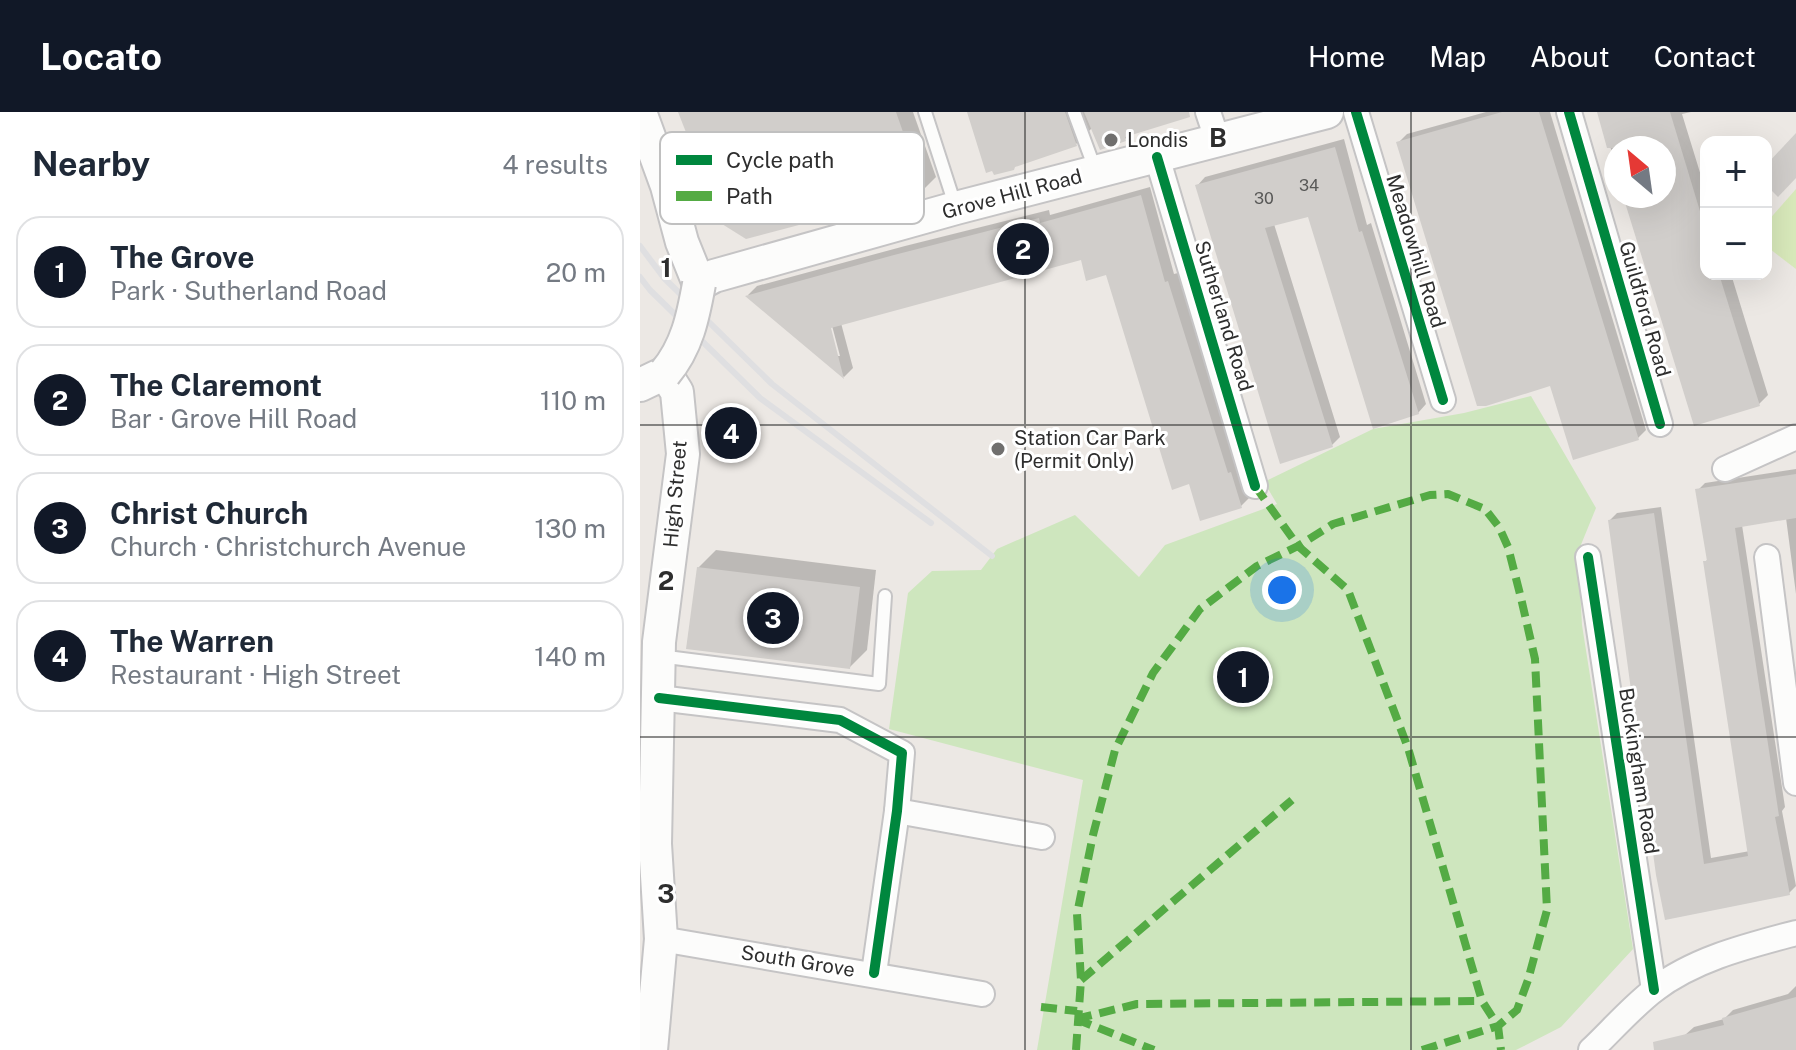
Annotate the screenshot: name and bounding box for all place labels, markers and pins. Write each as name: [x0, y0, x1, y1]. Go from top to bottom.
place label: Londis: [1127, 128, 1188, 152]
marker: Londis: [1102, 131, 1120, 149]
pin: 2: [997, 219, 1049, 279]
pin: 4: [705, 403, 757, 463]
place label: Station Car Park (Permit Only): [1014, 426, 1166, 473]
marker: Station Car Park (Permit Only): [989, 440, 1007, 458]
pin: 3: [747, 588, 799, 648]
pin: 1: [1217, 647, 1269, 707]

